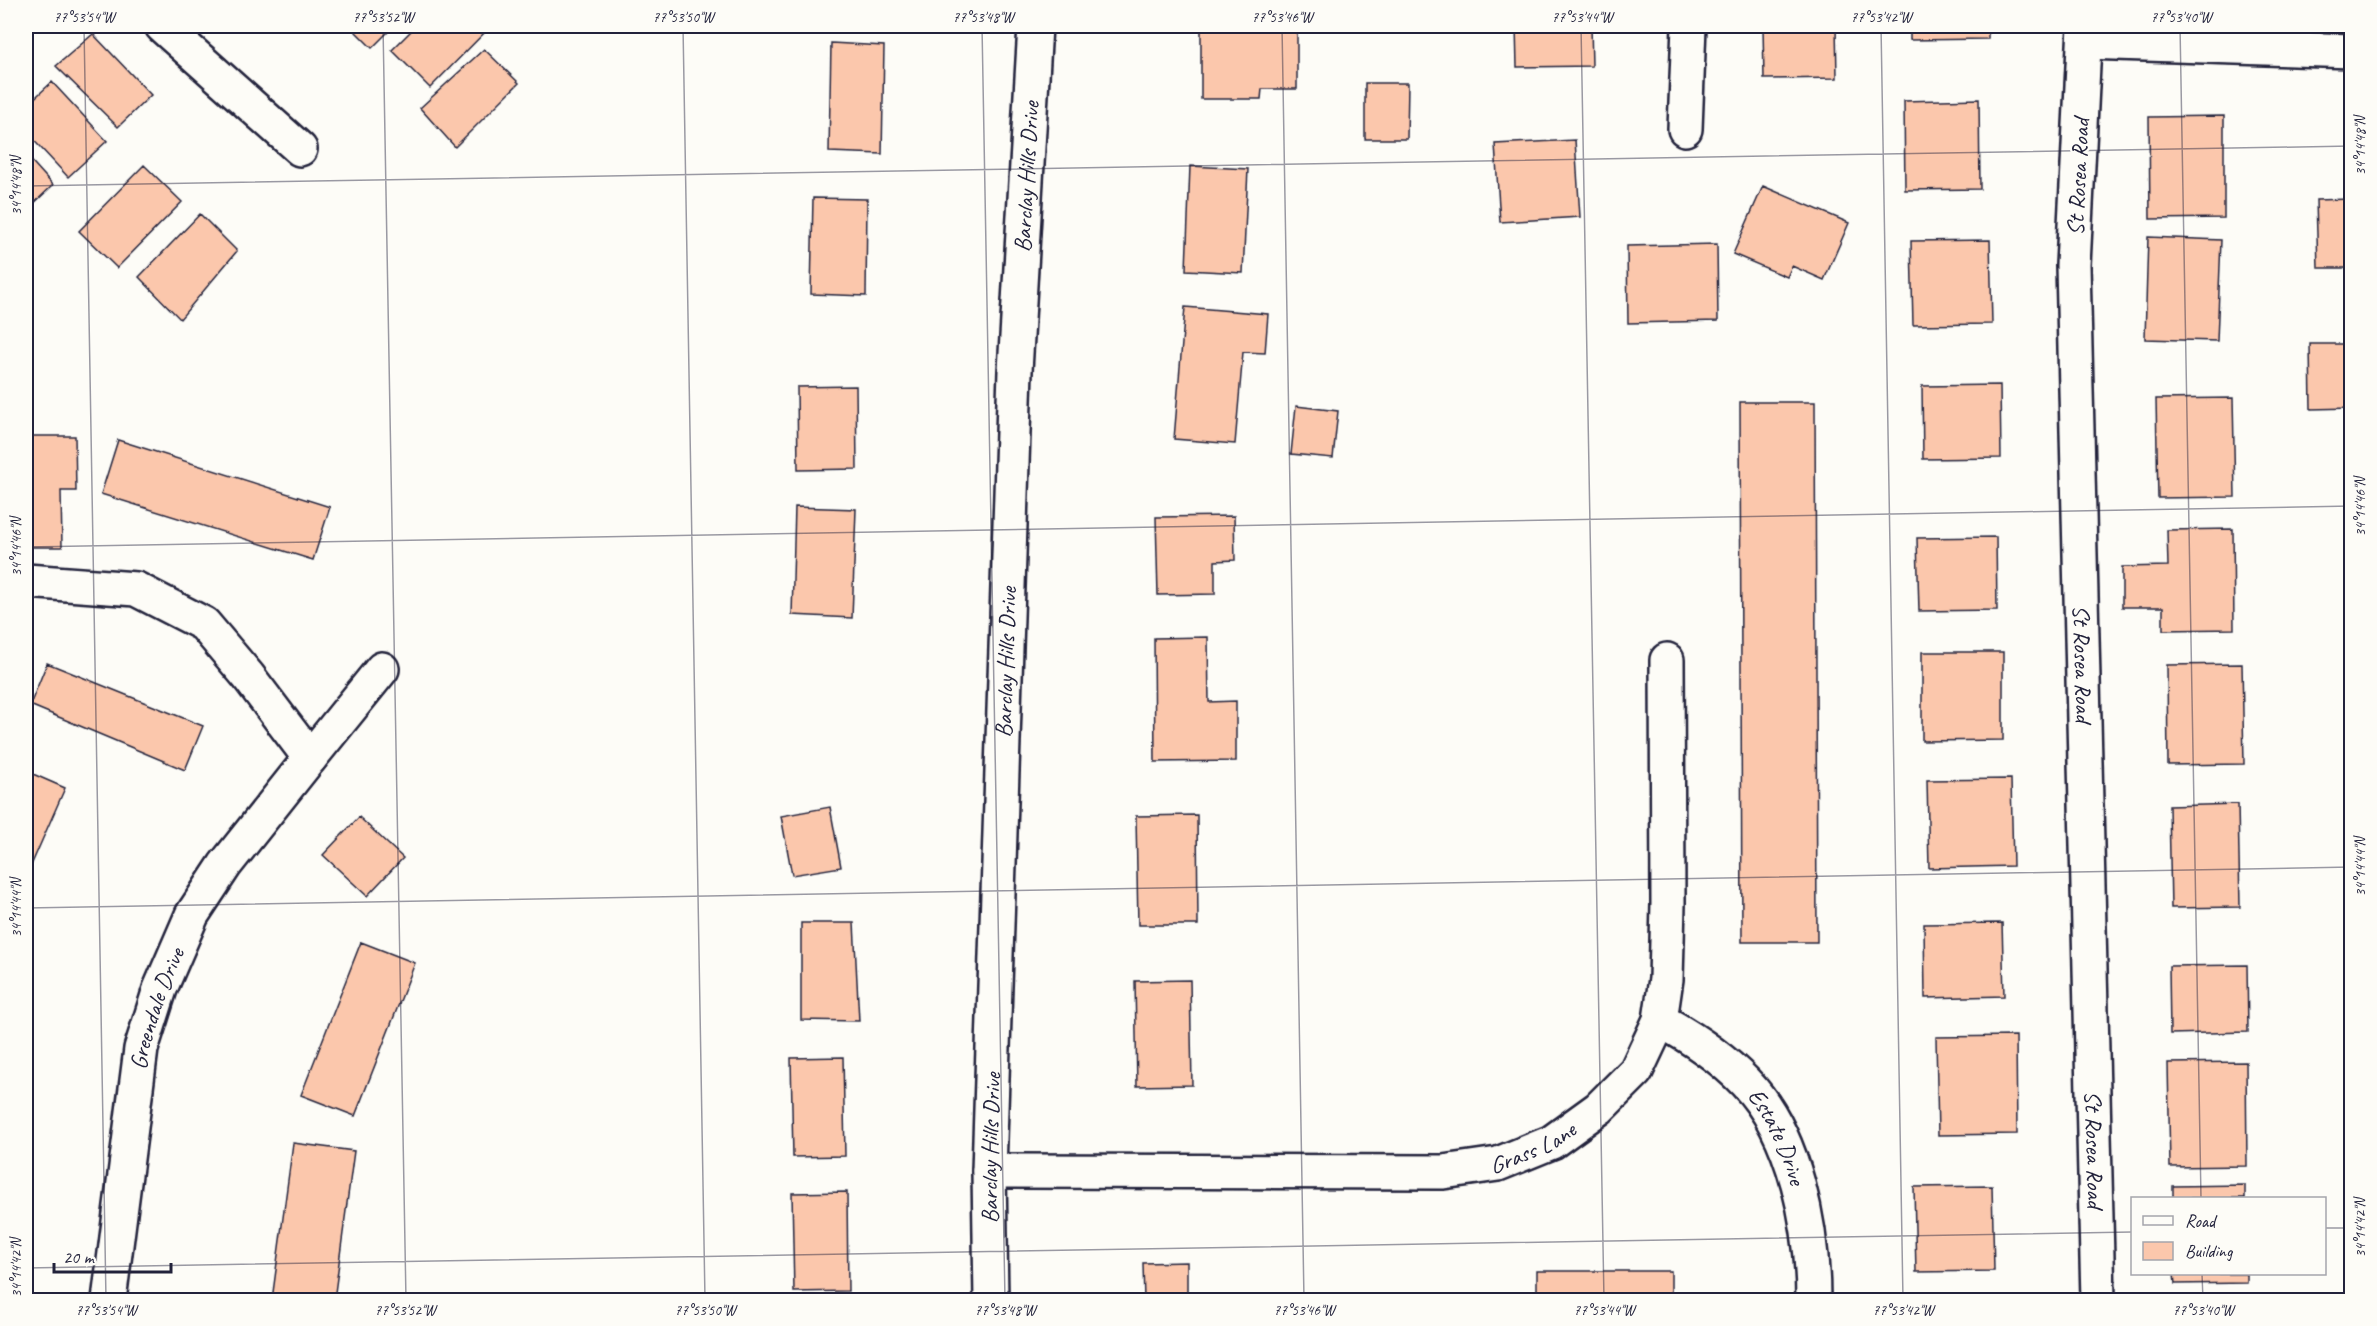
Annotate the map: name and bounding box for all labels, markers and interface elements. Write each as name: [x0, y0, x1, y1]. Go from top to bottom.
text: 77°53'54"W: [54, 8, 118, 27]
text: 77°53'52"W: [353, 8, 417, 27]
text: 77°53'50"W: [653, 8, 717, 27]
text: 77°53'48"W: [953, 8, 1017, 27]
text: 77°53'46"W: [1252, 8, 1316, 27]
text: 77°53'44"W: [1552, 8, 1616, 27]
text: 77°53'42"W: [1851, 8, 1915, 27]
text: 77°53'40"W: [2151, 8, 2215, 27]
street label: Barclay Hills Drive: [1007, 99, 1046, 253]
text: 34°14'48"N: [2351, 113, 2370, 176]
street label: St Rosea Road: [2060, 114, 2096, 236]
text: 34°14'48"N: [7, 153, 26, 216]
text: 34°14'46"N: [2351, 474, 2370, 537]
text: 34°14'46"N: [7, 514, 26, 577]
street label: Barclay Hills Drive: [988, 584, 1023, 738]
street label: St Rosea Road: [2066, 605, 2099, 726]
text: 34°14'44"N: [2351, 834, 2370, 897]
text: 34°14'44"N: [7, 875, 26, 938]
street label: Greendale Drive: [124, 941, 192, 1071]
street label: Barclay Hills Drive: [974, 1070, 1007, 1224]
street label: Estate Drive: [1742, 1082, 1813, 1190]
street label: St Rosea Road: [2078, 1090, 2111, 1212]
street label: Grass Lane: [1489, 1113, 1583, 1180]
text: 34°14'42"N: [2351, 1195, 2370, 1258]
legend: [2131, 1197, 2326, 1275]
text: Road: [2185, 1210, 2218, 1232]
text: 34°14'42"N: [7, 1235, 26, 1298]
scale bar: [54, 1236, 171, 1274]
text: Building: [2185, 1240, 2234, 1262]
text: 20 m: [63, 1246, 96, 1268]
text: 77°53'54"W: [76, 1301, 140, 1320]
text: 77°53'52"W: [375, 1301, 439, 1320]
text: 77°53'50"W: [675, 1301, 739, 1320]
text: 77°53'48"W: [975, 1301, 1039, 1320]
text: 77°53'46"W: [1274, 1301, 1338, 1320]
text: 77°53'44"W: [1574, 1301, 1638, 1320]
text: 77°53'42"W: [1873, 1301, 1937, 1320]
text: 77°53'40"W: [2173, 1301, 2237, 1320]

